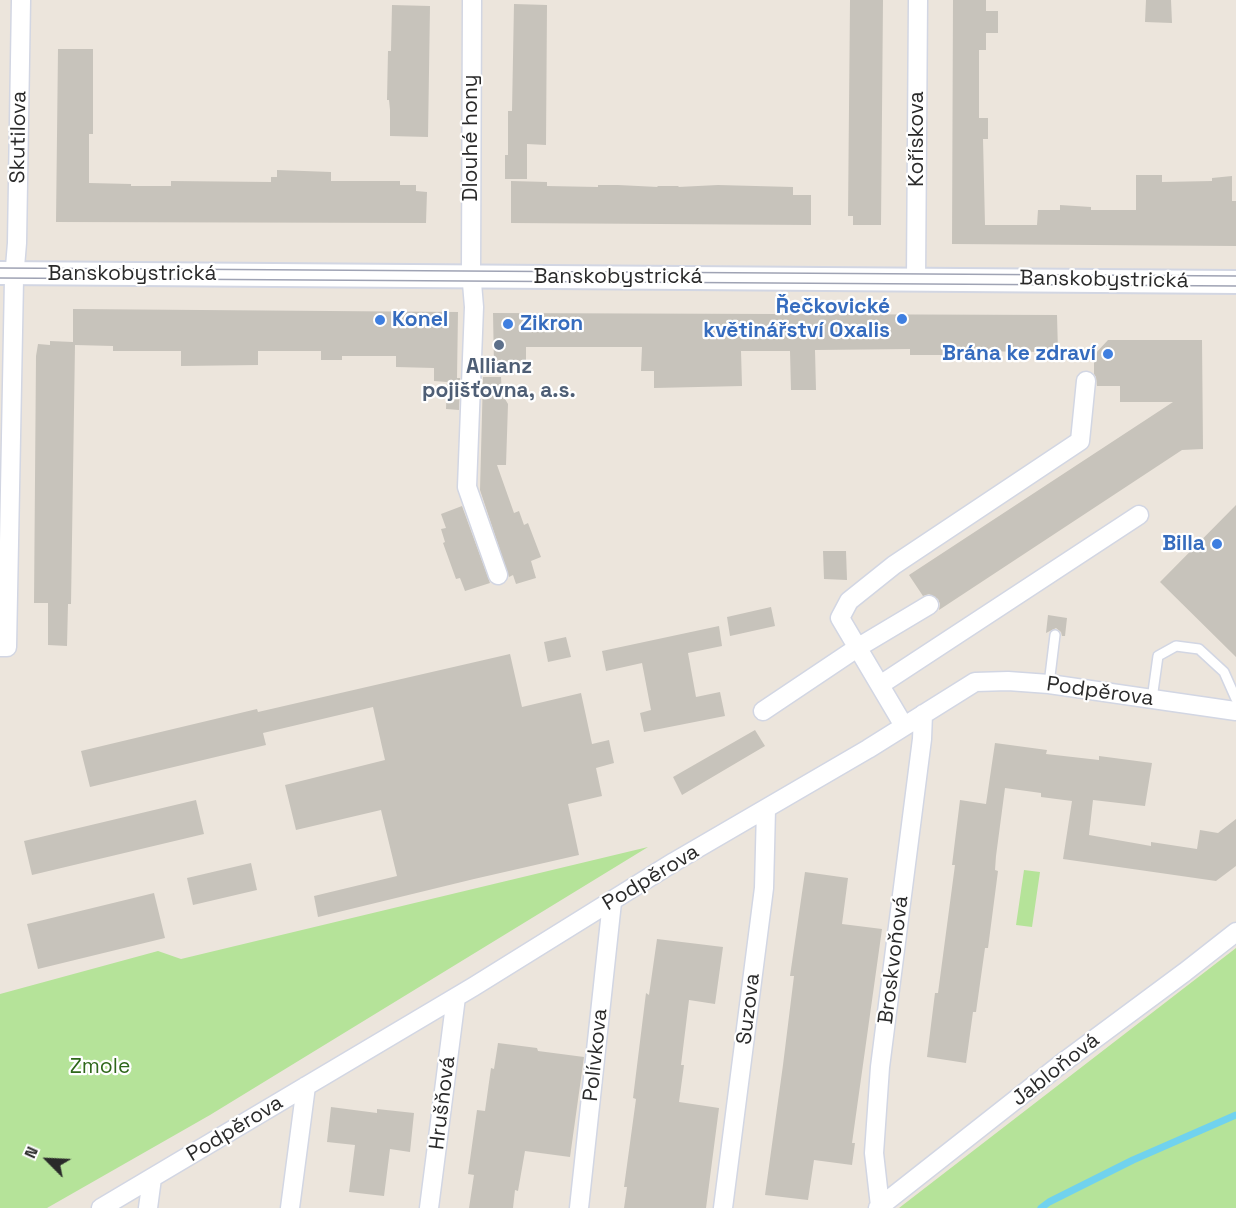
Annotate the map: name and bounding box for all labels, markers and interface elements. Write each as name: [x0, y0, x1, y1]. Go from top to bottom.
street label: Dlouhé hony: [458, 74, 484, 202]
street label: Skutilova: [6, 90, 32, 184]
street label: Kořískova: [904, 91, 930, 187]
street label: Banskobystrická: [47, 261, 217, 287]
street label: Banskobystrická: [533, 264, 703, 290]
street label: Banskobystrická: [1019, 266, 1189, 294]
place label: Řečkovické květinářství Oxalis: [703, 294, 890, 344]
place label: Konel: [392, 307, 448, 333]
place label: Zikron: [520, 311, 583, 337]
marker: Řečkovické květinářství Oxalis: [895, 312, 909, 326]
marker: Konel: [373, 313, 387, 327]
marker: Zikron: [501, 317, 515, 331]
marker: Allianz pojišťovna, a.s.: [492, 338, 506, 352]
place label: Brána ke zdraví: [942, 341, 1096, 367]
marker: Brána ke zdraví: [1101, 347, 1115, 361]
place label: Allianz pojišťovna, a.s.: [422, 354, 576, 404]
place label: Billa: [1162, 531, 1205, 557]
marker: Billa: [1210, 537, 1224, 551]
street label: Podpěrova: [1045, 672, 1155, 712]
street label: Podpěrova: [598, 839, 704, 917]
street label: Broskvoňová: [874, 894, 914, 1026]
street label: Suzova: [732, 972, 766, 1046]
street label: Polívkova: [579, 1007, 613, 1103]
street label: Jabloňová: [1007, 1028, 1105, 1112]
park label: Zmole: [70, 1054, 130, 1080]
street label: Hrušňová: [425, 1055, 461, 1151]
street label: Podpěrova: [182, 1090, 288, 1168]
north arrow: [18, 1130, 78, 1190]
text: N: [19, 1143, 43, 1162]

